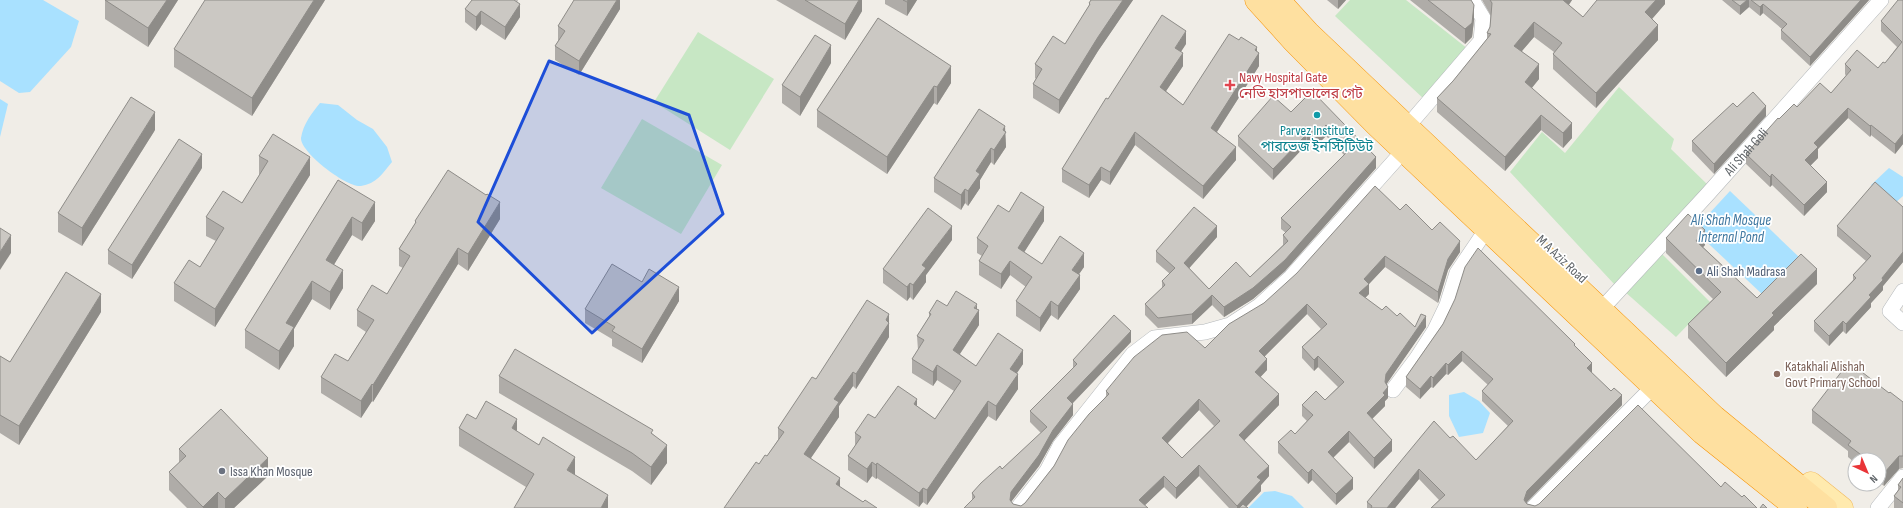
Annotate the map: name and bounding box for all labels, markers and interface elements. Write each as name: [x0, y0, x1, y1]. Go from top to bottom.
place label: Navy Hospital Gate নেভি হাসপাতালের গেট: [1239, 69, 1363, 102]
marker: Navy Hospital Gate নেভি হাসপাতালের গেট: [1224, 79, 1236, 91]
marker: Parvez Institute পারভেজ ইনস্টিটিউট: [1312, 110, 1322, 120]
place label: Parvez Institute পারভেজ ইনস্টিটিউট: [1261, 122, 1374, 155]
street label: Ali Shah Goli: [1719, 124, 1771, 180]
water label: Ali Shah Mosque Internal Pond: [1690, 211, 1771, 247]
street label: M A Aziz Road: [1533, 231, 1591, 287]
place label: Ali Shah Madrasa: [1706, 263, 1786, 280]
marker: Ali Shah Madrasa: [1694, 266, 1704, 276]
place label: Katakhali Alishah Govt Primary School: [1785, 358, 1880, 391]
marker: Katakhali Alishah Govt Primary School: [1772, 369, 1782, 379]
north arrow: [1847, 452, 1887, 492]
place label: Issa Khan Mosque: [230, 463, 313, 480]
marker: Issa Khan Mosque: [217, 466, 227, 476]
text: N: [1867, 472, 1880, 486]

